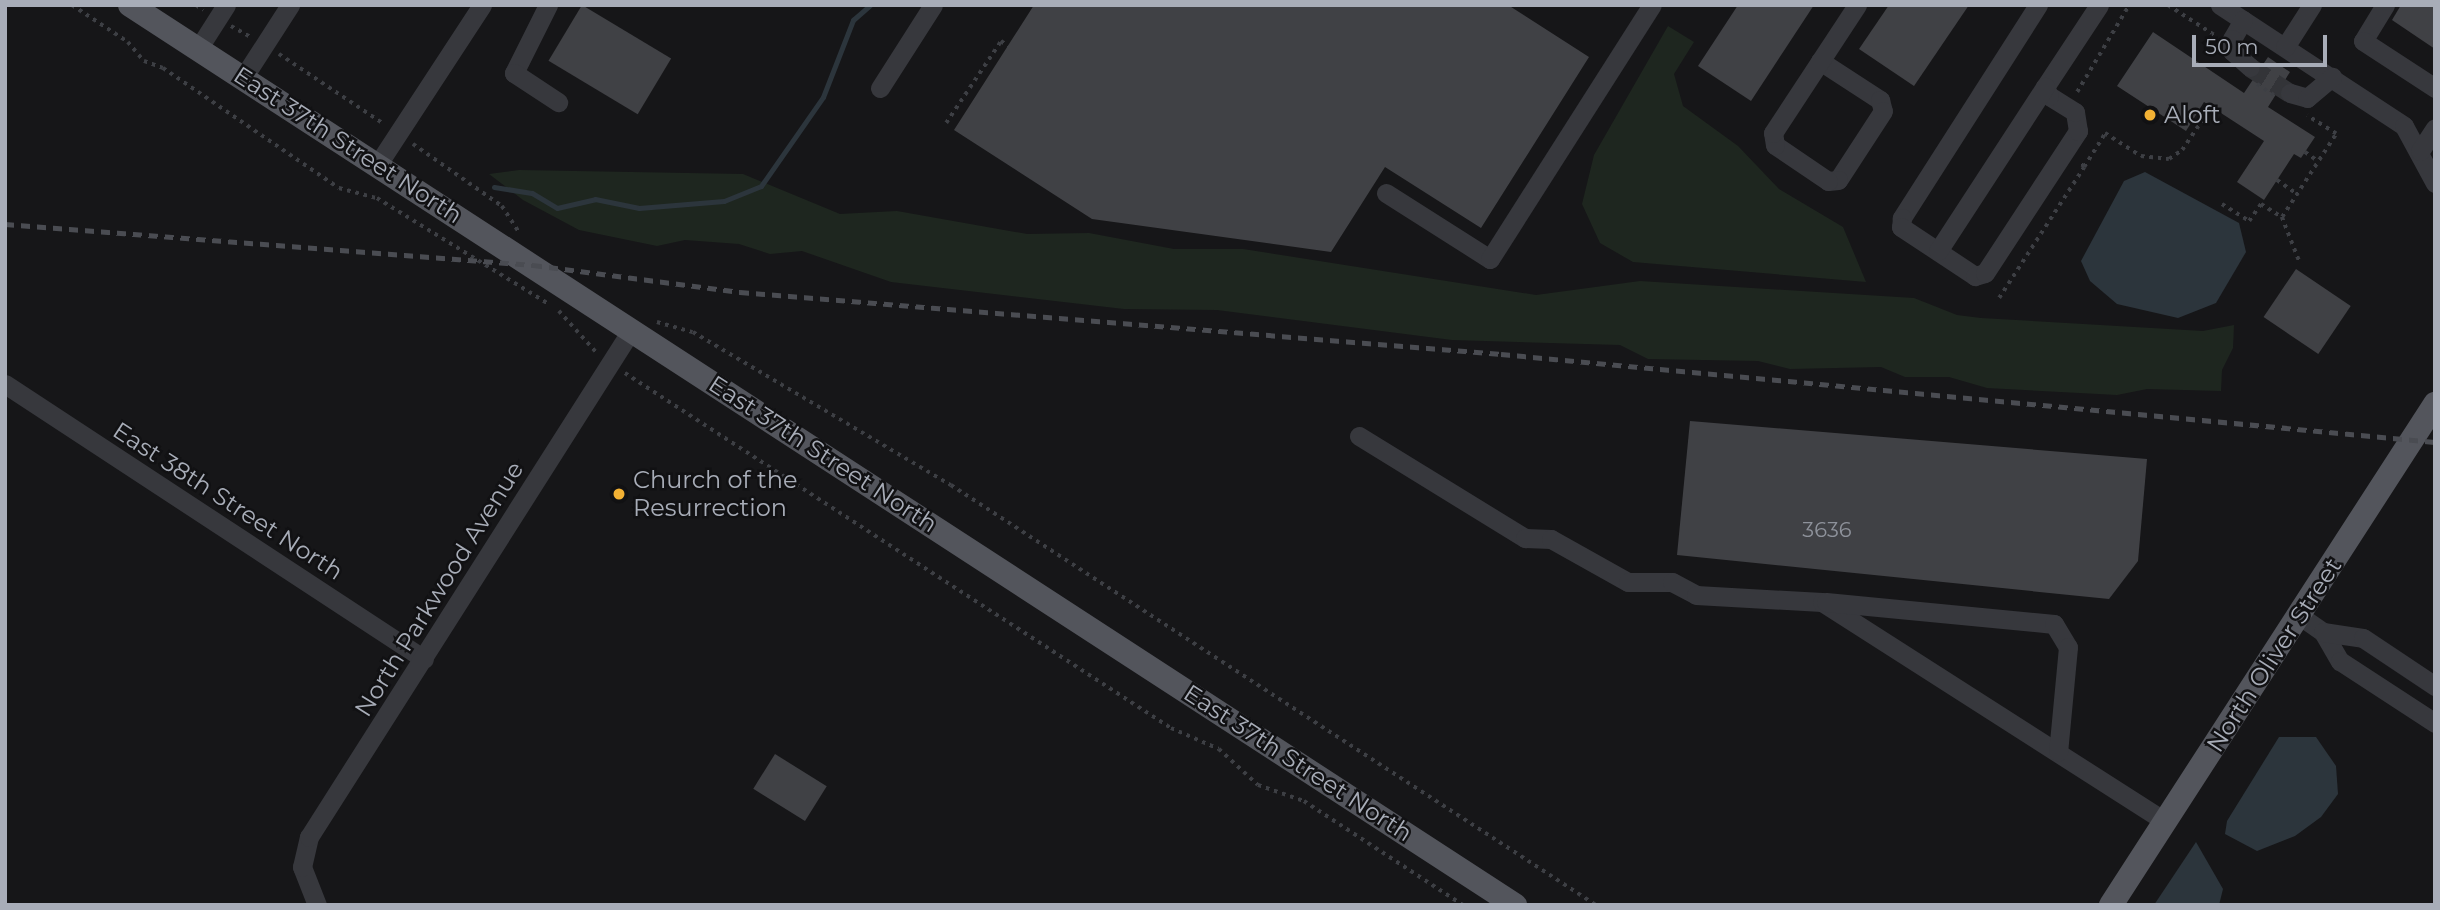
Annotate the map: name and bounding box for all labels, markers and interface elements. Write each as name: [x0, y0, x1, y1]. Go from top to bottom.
scale bar: [2195, 21, 2330, 65]
text: 50 m: [2205, 34, 2259, 59]
street label: East 37th Street North: [228, 60, 468, 230]
place label: Aloft: [2164, 101, 2221, 129]
marker: Aloft: [2142, 107, 2158, 123]
street label: East 37th Street North: [703, 369, 943, 539]
street label: East 38th Street North: [108, 416, 348, 586]
street label: North Parkwood Avenue: [349, 456, 529, 722]
place label: Church of the Resurrection: [633, 466, 797, 522]
marker: Church of the Resurrection: [611, 486, 627, 502]
house number: 3636: [1802, 517, 1852, 543]
street label: North Oliver Street: [2201, 553, 2347, 757]
street label: East 37th Street North: [1178, 678, 1418, 848]

